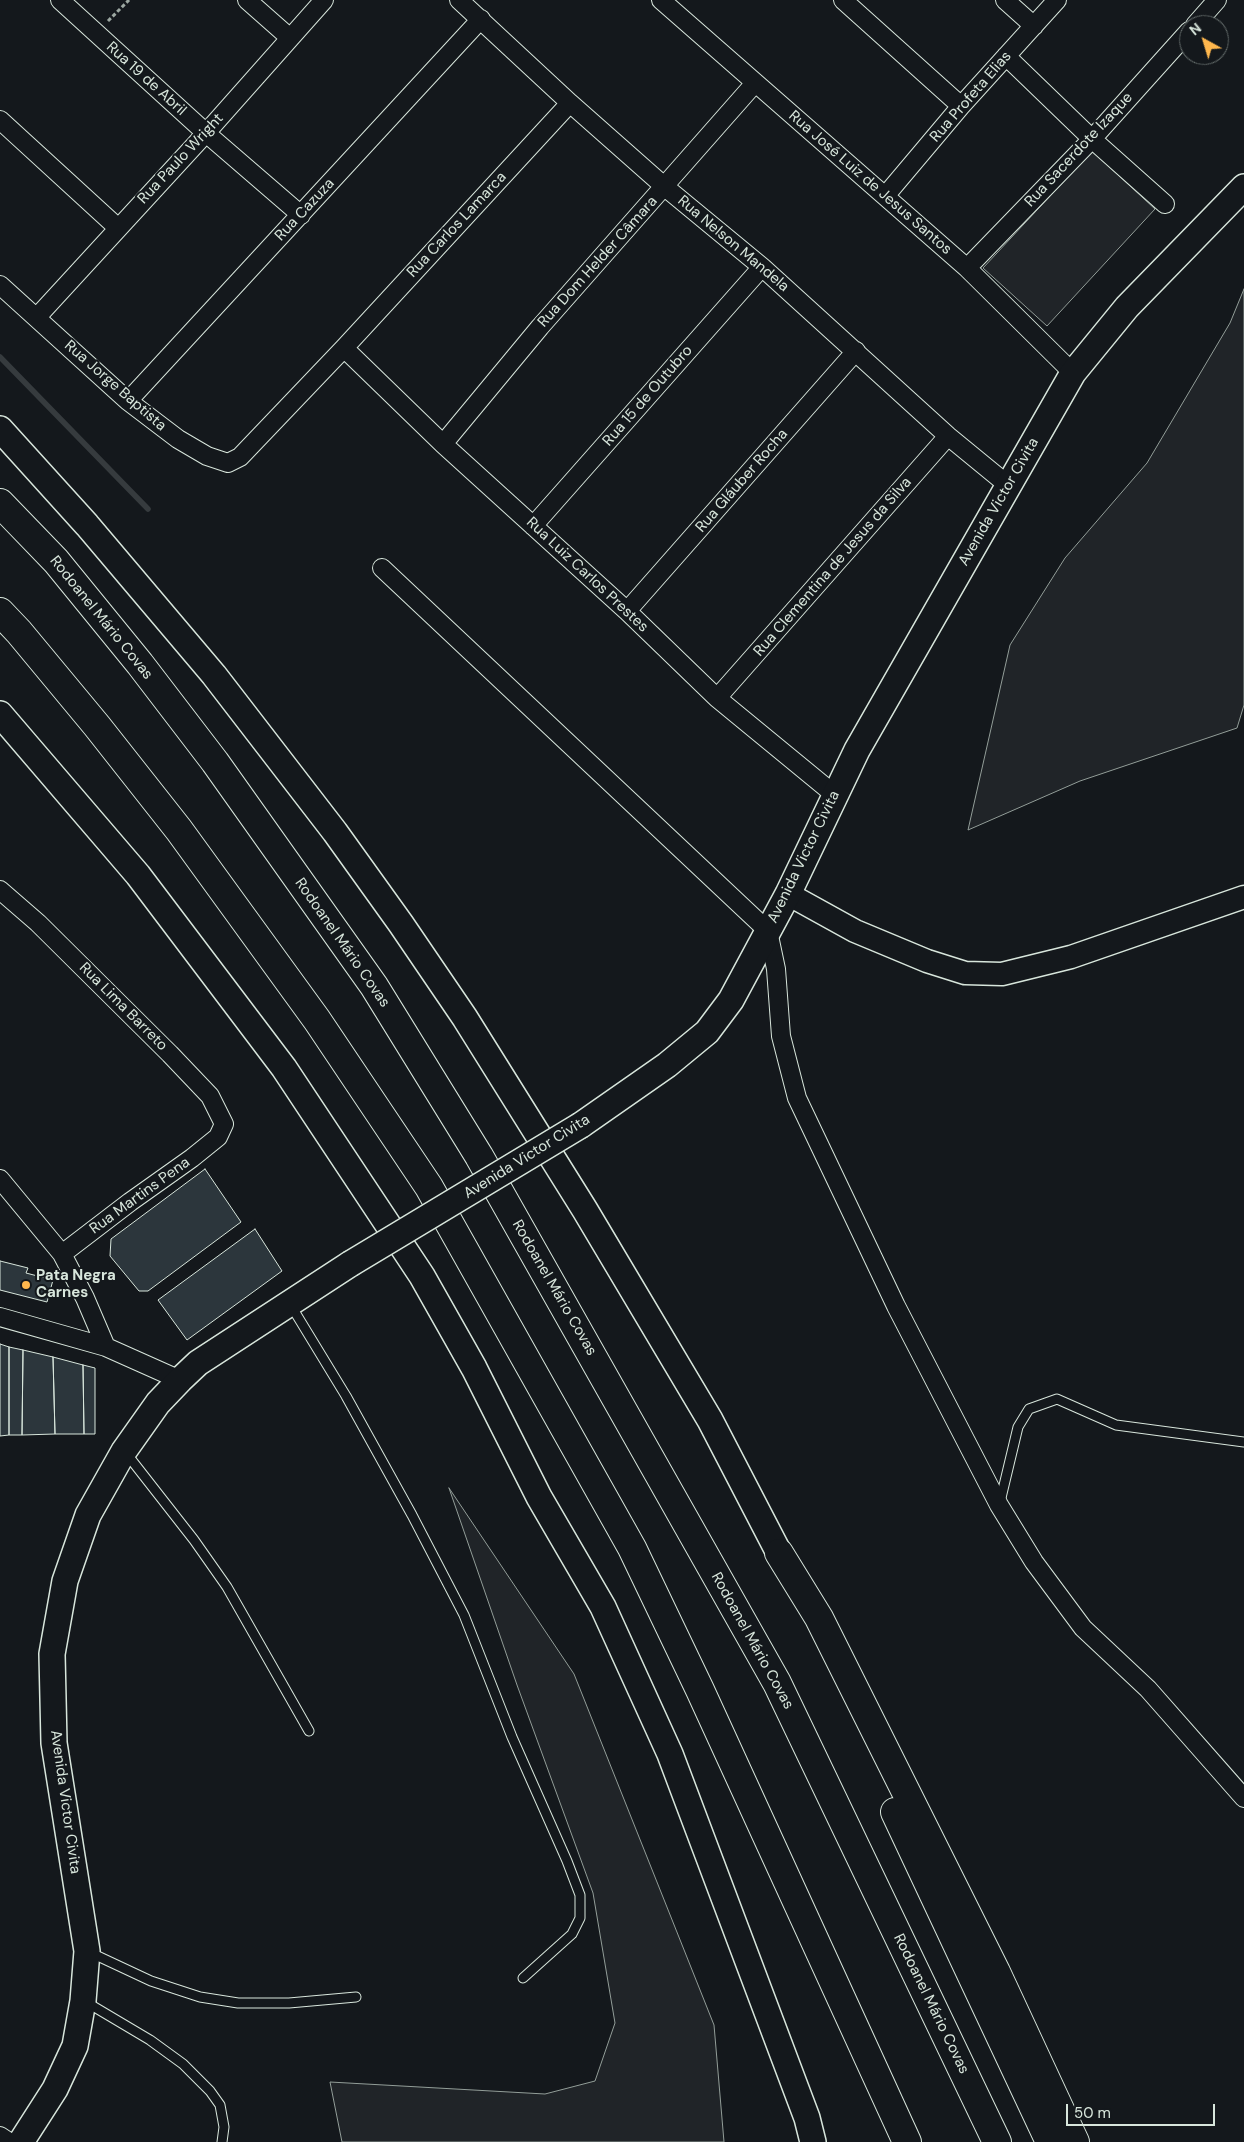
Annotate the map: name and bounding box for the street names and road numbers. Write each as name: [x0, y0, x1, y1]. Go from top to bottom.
street label: Rua 19 de Abril: [102, 38, 190, 120]
street label: Rua Profeta Elias: [927, 48, 1015, 146]
street label: Rua Sacerdote Izaque: [1021, 89, 1137, 211]
street label: Rua José Luiz de Jesus Santos: [785, 107, 955, 259]
street label: Rua Paulo Wright: [134, 110, 228, 208]
street label: Rua Carlos Lamarca: [404, 169, 510, 281]
street label: Rua Cazuza: [271, 175, 339, 245]
street label: Rua Nelson Mandela: [674, 192, 792, 296]
street label: Rua Dom Helder Câmara: [534, 193, 662, 331]
street label: Rua Jorge Baptista: [60, 337, 170, 435]
street label: Rua 15 de Outubro: [599, 342, 697, 450]
street label: Rua Gláuber Rocha: [692, 426, 792, 536]
street label: Avenida Victor Civita: [955, 435, 1043, 569]
street label: Rua Clementina de Jesus da Silva: [750, 474, 916, 660]
street label: Rua Luiz Carlos Prestes: [522, 514, 652, 636]
street label: Rodoanel Mário Covas: [46, 553, 156, 683]
street label: Avenida Victor Civita: [764, 788, 844, 926]
street label: Rodoanel Mário Covas: [291, 875, 393, 1011]
street label: Rua Lima Barreto: [75, 959, 171, 1055]
street label: Avenida Victor Civita: [461, 1111, 593, 1203]
street label: Rua Martins Pena: [87, 1154, 193, 1238]
street label: Rodoanel Mário Covas: [508, 1217, 600, 1359]
street label: Rodoanel Mário Covas: [707, 1569, 797, 1713]
street label: Avenida Victor Civita: [46, 1729, 84, 1875]
street label: Rodoanel Mário Covas: [889, 1931, 973, 2077]

